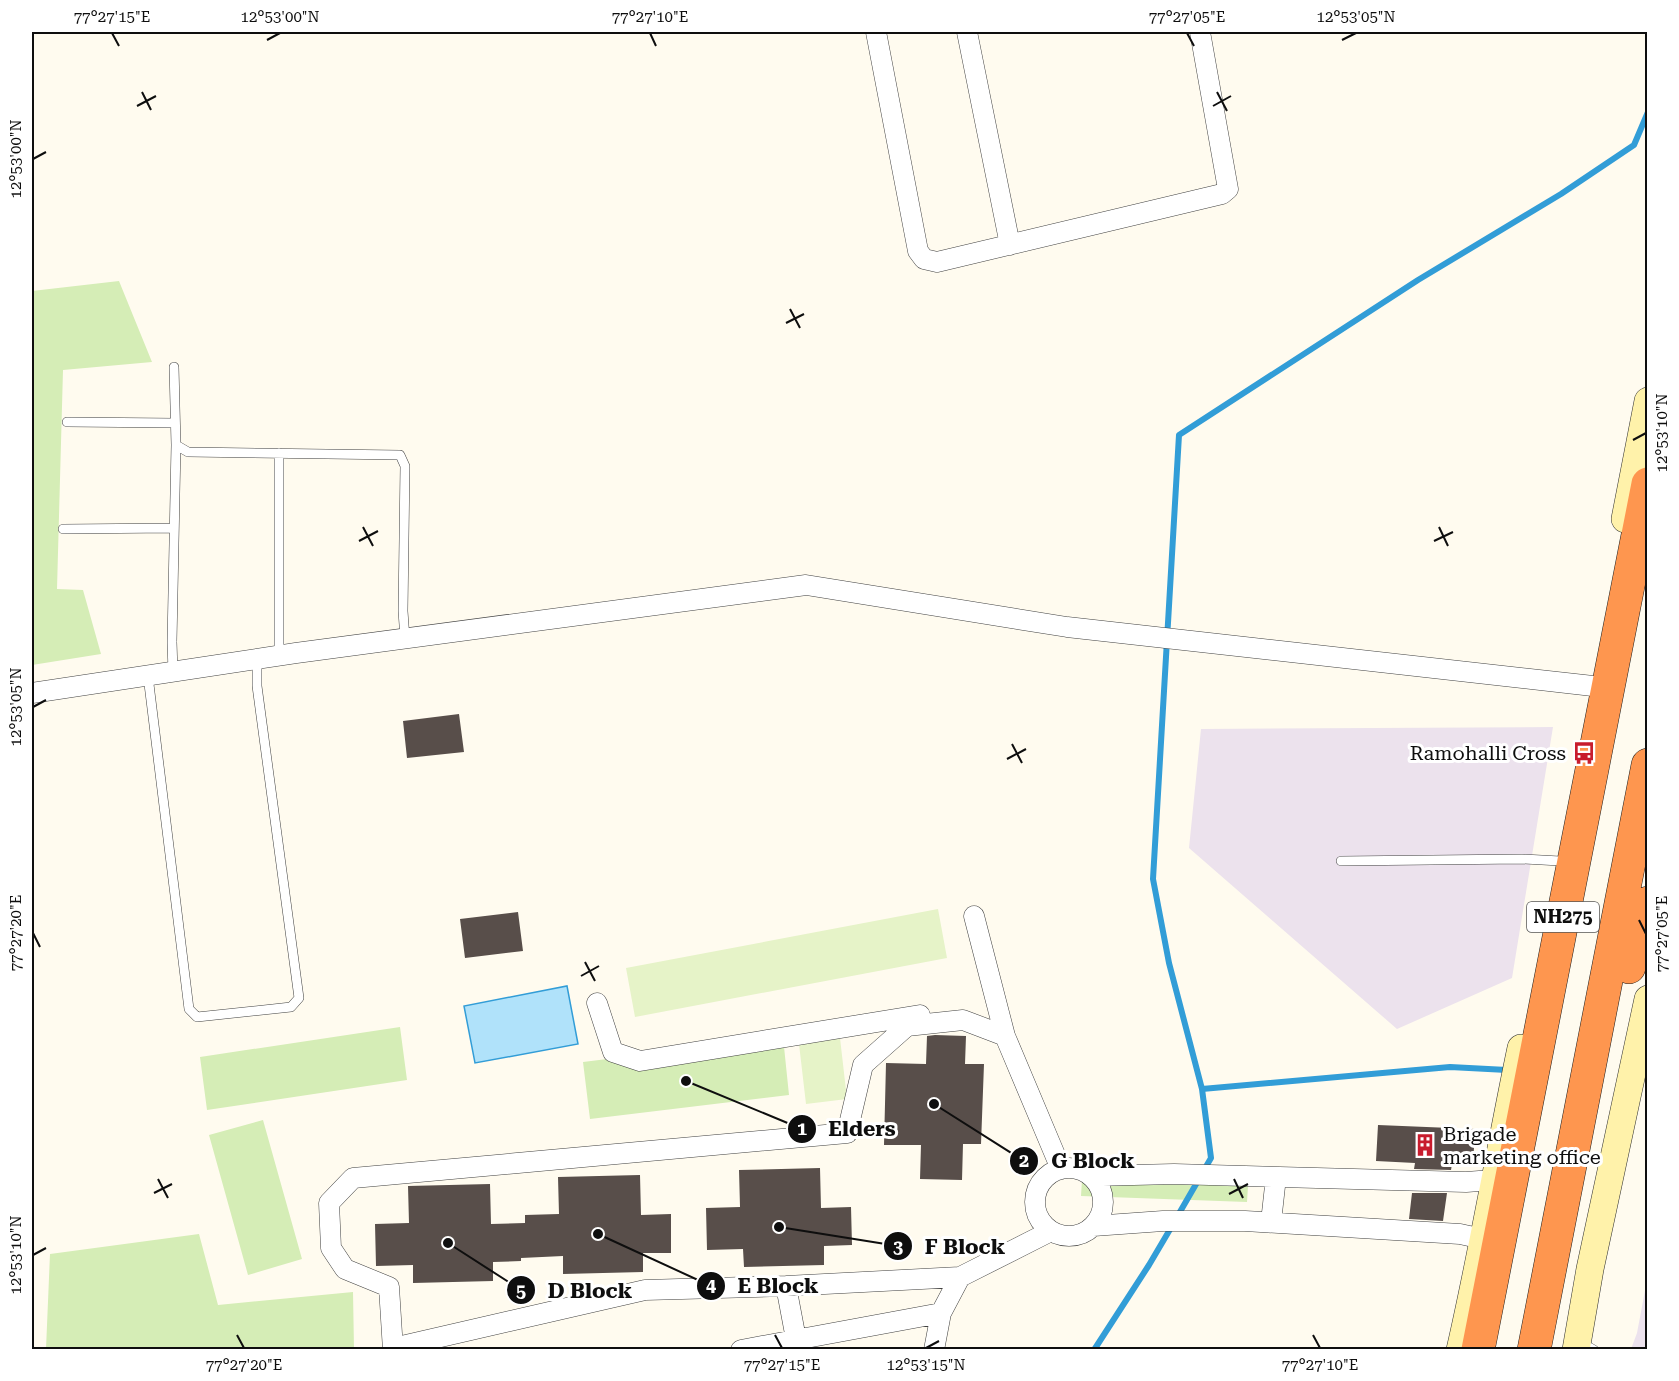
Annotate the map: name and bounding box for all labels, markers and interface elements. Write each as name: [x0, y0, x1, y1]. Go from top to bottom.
text: 77°27'15"E: [74, 8, 150, 26]
text: 12°53'00"N: [240, 8, 320, 26]
text: 77°27'10"E: [612, 8, 688, 26]
text: 77°27'05"E: [1149, 8, 1225, 26]
text: 12°53'05"N: [1316, 8, 1396, 26]
text: 12°53'00"N: [7, 119, 25, 199]
text: 12°53'10"N: [1653, 393, 1671, 473]
text: 12°53'05"N: [7, 667, 25, 747]
bus stop icon: Ramohalli Cross: [1571, 740, 1597, 766]
place label: Ramohalli Cross: [1410, 741, 1566, 765]
text: 77°27'20"E: [7, 895, 25, 971]
text: 77°27'05"E: [1653, 896, 1671, 972]
road number: NH275: [1527, 902, 1599, 932]
callout: Elders: [787, 1110, 908, 1149]
text: Elders: [828, 1117, 896, 1141]
text: 1: [797, 1118, 807, 1139]
place label: Brigade marketing office: [1443, 1122, 1601, 1169]
building icon: Brigade marketing office: [1412, 1132, 1438, 1158]
callout: G Block: [1009, 1141, 1147, 1180]
text: G Block: [1051, 1149, 1135, 1173]
text: 2: [1019, 1150, 1029, 1171]
text: 12°53'10"N: [7, 1215, 25, 1295]
callout: F Block: [883, 1227, 1018, 1266]
text: F Block: [925, 1235, 1006, 1259]
text: 3: [893, 1236, 903, 1257]
callout: E Block: [696, 1267, 831, 1306]
callout: D Block: [506, 1271, 644, 1310]
text: E Block: [737, 1274, 819, 1298]
text: 4: [706, 1275, 716, 1296]
text: D Block: [548, 1279, 633, 1303]
text: 5: [516, 1280, 526, 1301]
text: 77°27'20"E: [206, 1356, 282, 1374]
text: 77°27'15"E: [744, 1356, 820, 1374]
text: 12°53'15"N: [886, 1356, 966, 1374]
text: 77°27'10"E: [1282, 1356, 1358, 1374]

